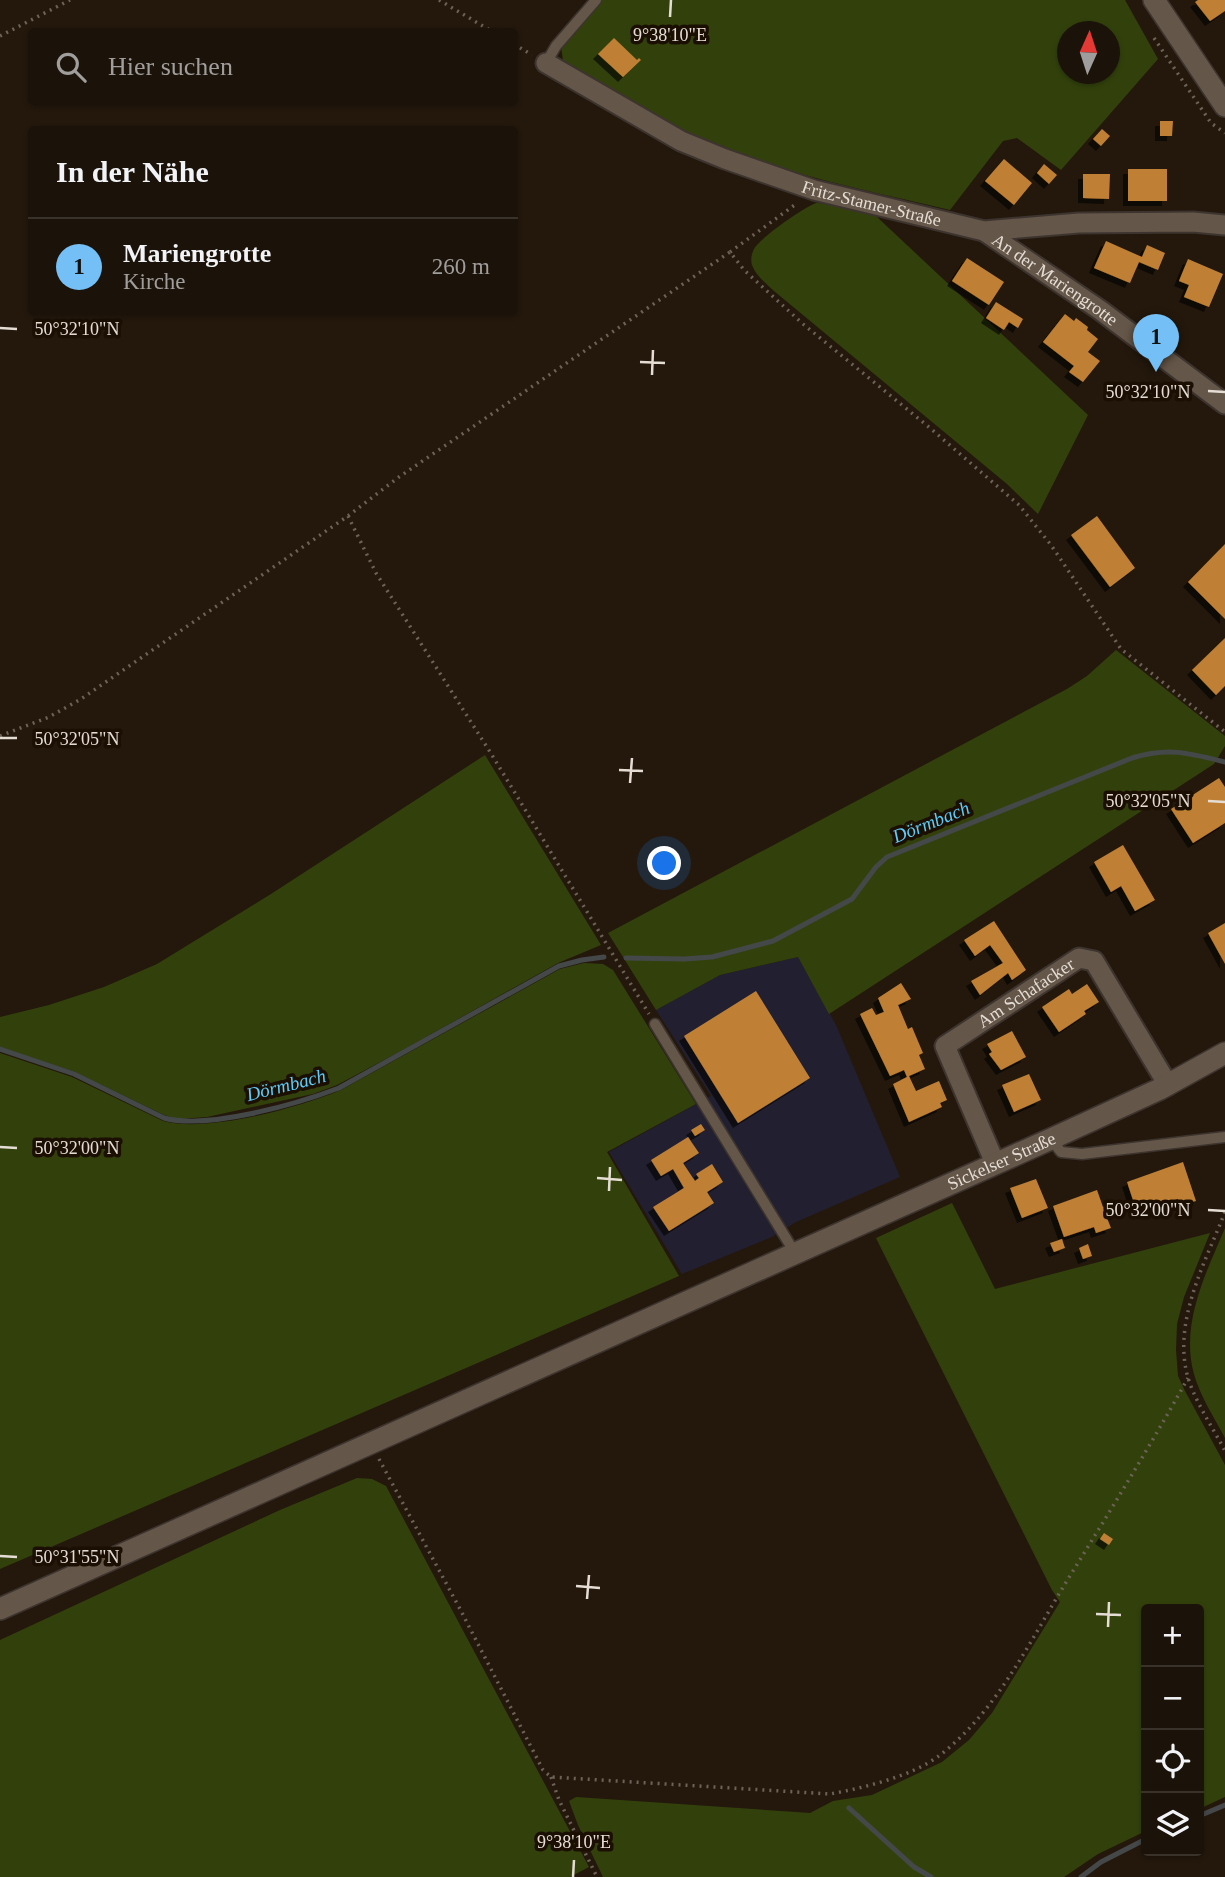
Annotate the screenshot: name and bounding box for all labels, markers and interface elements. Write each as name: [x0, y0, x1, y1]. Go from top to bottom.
north arrow: [1057, 21, 1120, 84]
text: 9°38'10"E: [633, 25, 707, 45]
search box: [28, 28, 518, 105]
icon: search: [52, 48, 90, 86]
text: Hier suchen: [108, 52, 233, 81]
text: In der Nähe: [56, 155, 209, 188]
street label: Fritz-Stamer-Straße: [799, 177, 943, 230]
street label: An der Mariengrotte: [988, 229, 1122, 330]
text: Mariengrotte: [123, 239, 271, 268]
text: 1: [73, 254, 85, 279]
text: 260 m: [432, 254, 490, 279]
text: Kirche: [123, 269, 186, 294]
pin: 1: [1133, 314, 1179, 372]
text: 50°32'10"N: [35, 319, 119, 339]
text: 50°32'10"N: [1106, 382, 1190, 402]
text: 50°32'05"N: [35, 729, 119, 749]
text: 50°32'05"N: [1106, 791, 1190, 811]
water label: Dörmbach: [888, 797, 973, 847]
your location: [647, 846, 681, 880]
street label: Am Schafacker: [974, 954, 1078, 1032]
water label: Dörmbach: [243, 1065, 328, 1105]
street label: Sickelser Straße: [944, 1128, 1059, 1194]
text: 50°32'00"N: [35, 1138, 119, 1158]
text: 50°32'00"N: [1106, 1200, 1190, 1220]
text: 50°31'55"N: [35, 1547, 119, 1567]
map controls: [1141, 1604, 1204, 1856]
button: +: [1141, 1604, 1204, 1667]
button: −: [1141, 1667, 1204, 1730]
button: locate: [1141, 1730, 1204, 1793]
button: layers: [1141, 1793, 1204, 1856]
text: 9°38'10"E: [537, 1832, 611, 1852]

